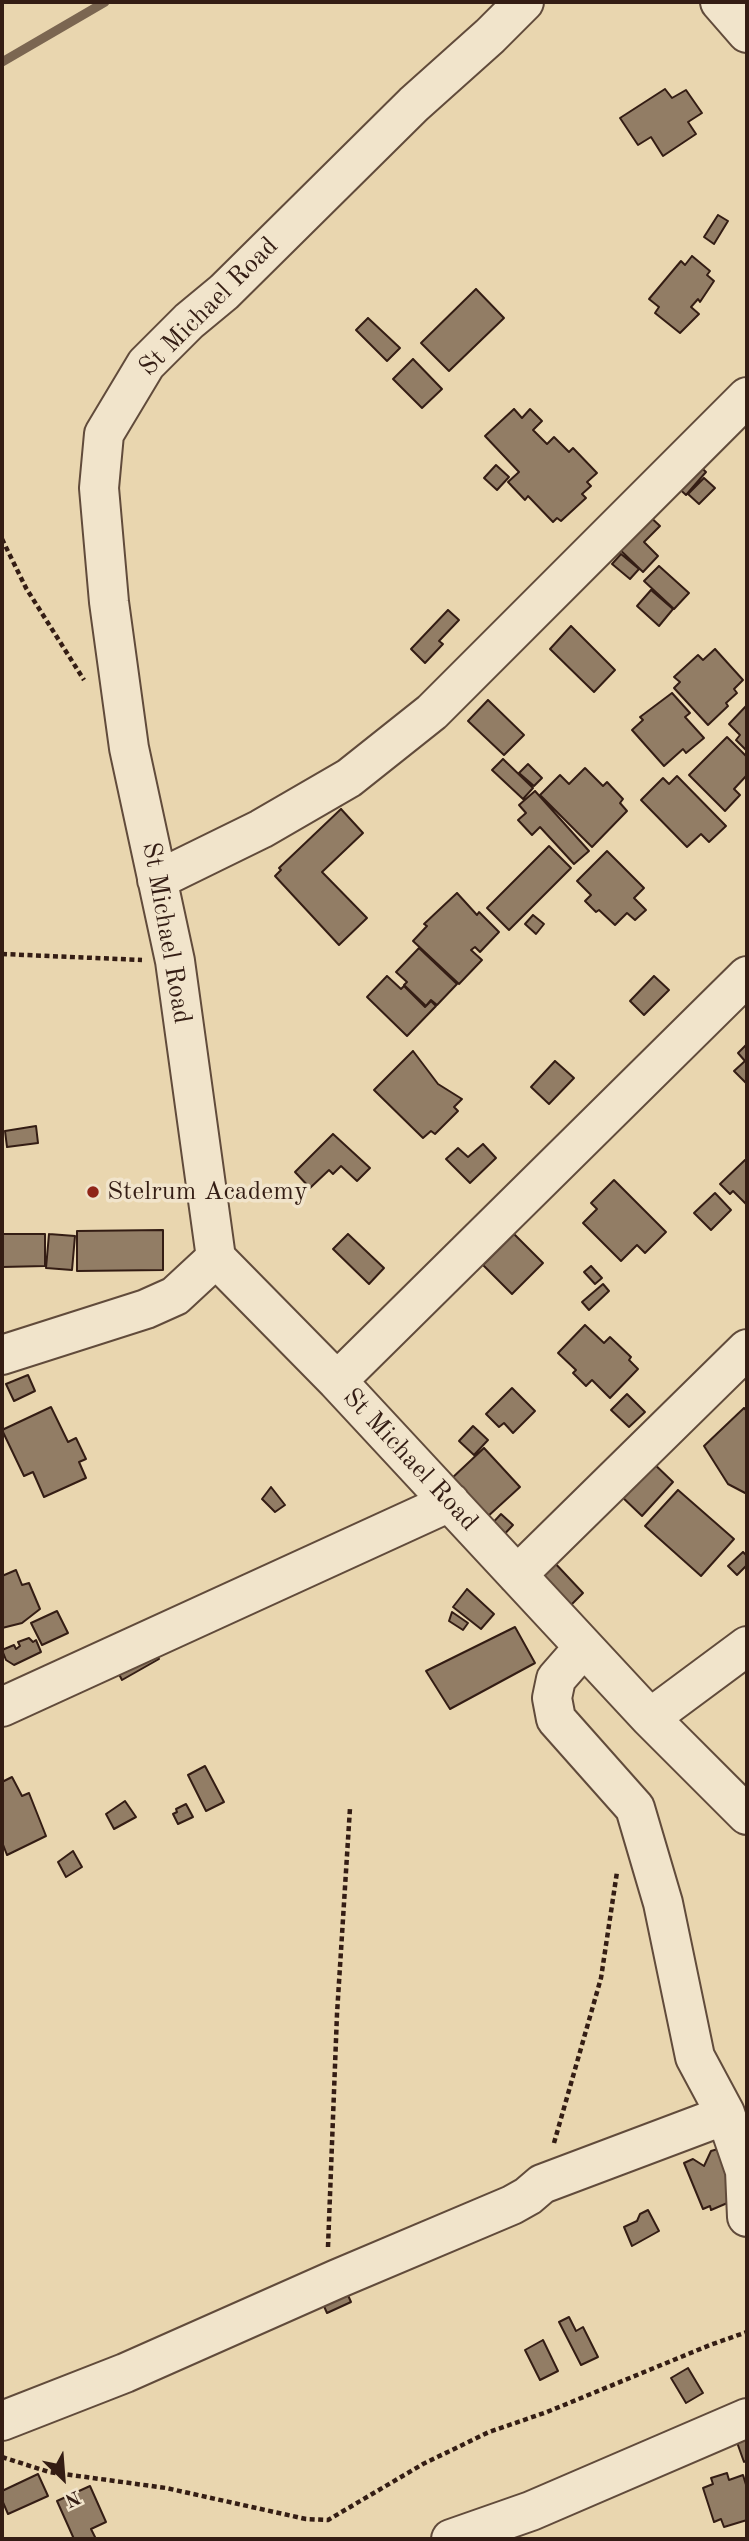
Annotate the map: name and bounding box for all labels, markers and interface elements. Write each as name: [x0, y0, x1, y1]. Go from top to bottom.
street label: St Michael Road: [133, 231, 285, 383]
street label: St Michael Road: [135, 840, 197, 1026]
place label: Stelrum Academy: [107, 1176, 308, 1208]
marker: Stelrum Academy: [85, 1184, 101, 1200]
street label: St Michael Road: [336, 1382, 484, 1538]
north arrow: [28, 2443, 98, 2513]
text: N: [61, 2486, 83, 2509]

